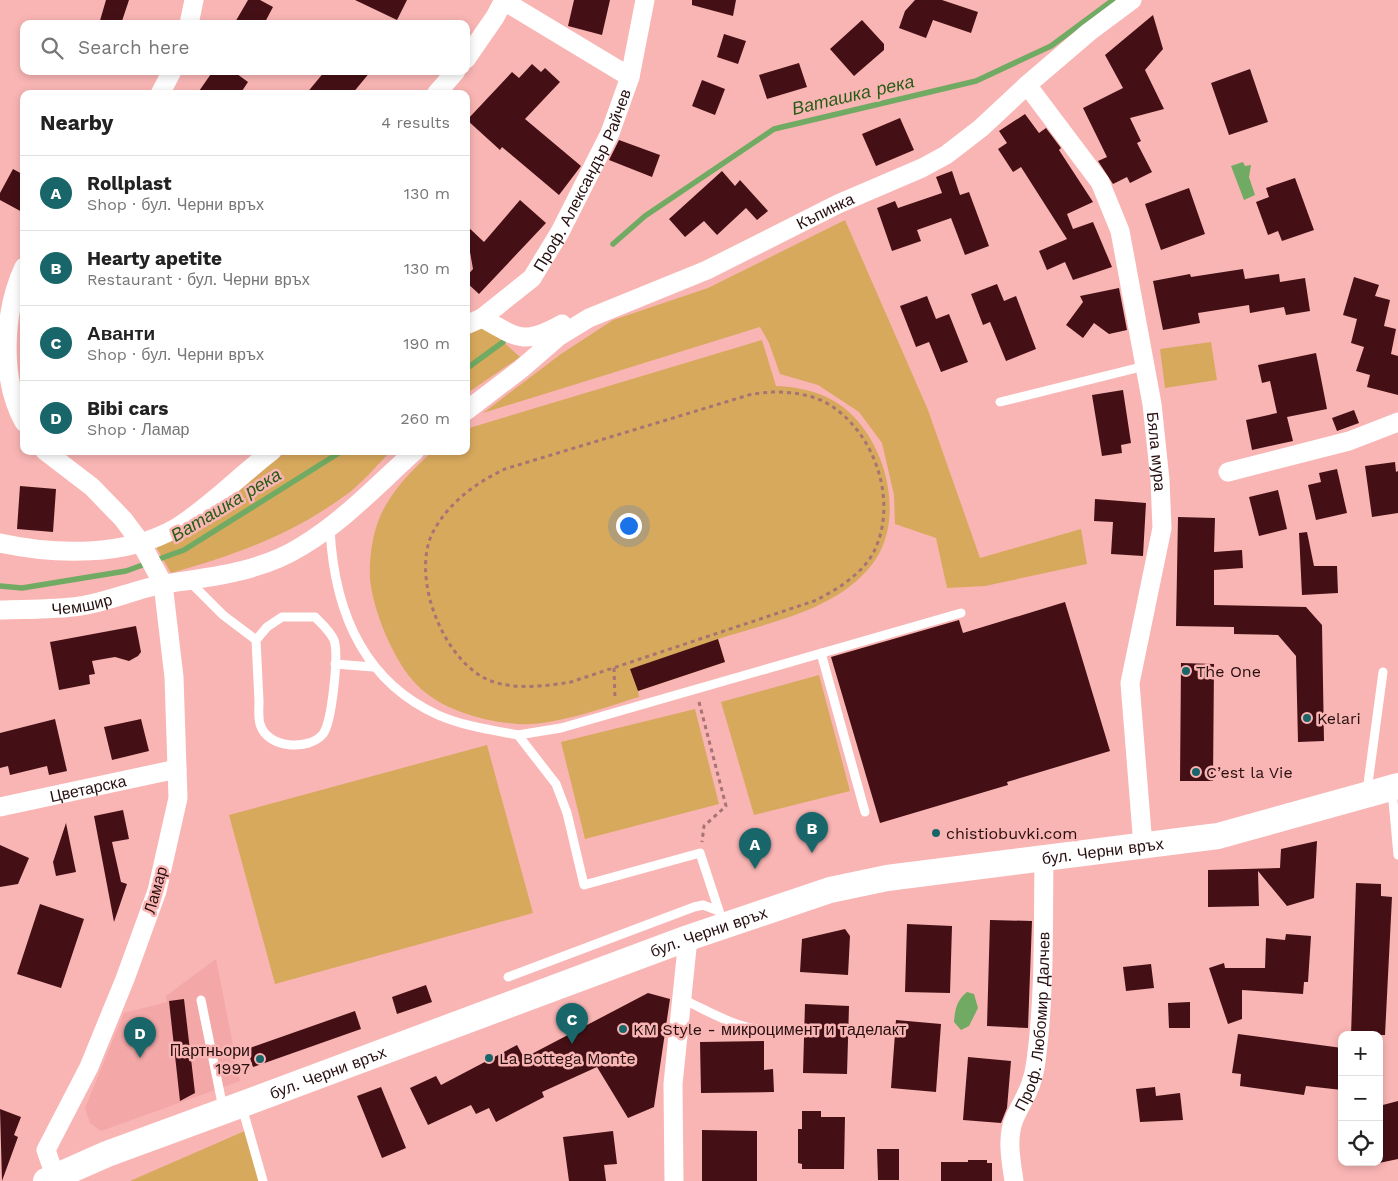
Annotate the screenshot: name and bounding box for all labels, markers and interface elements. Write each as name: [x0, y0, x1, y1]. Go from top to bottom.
search box: [20, 20, 470, 75]
icon: search: [38, 34, 66, 62]
text: Search here: [78, 36, 189, 59]
water label: Ваташка река: [790, 70, 916, 119]
street label: Проф. Александър Райчев: [529, 86, 635, 275]
text: Nearby: [40, 110, 113, 135]
text: 4 results: [381, 113, 450, 132]
text: Rollplast: [87, 172, 171, 195]
text: A: [51, 184, 61, 203]
text: 130 m: [404, 184, 450, 203]
street label: Къпинка: [793, 189, 857, 233]
text: Shop · бул. Черни връх: [87, 195, 264, 214]
text: Hearty apetite: [87, 247, 222, 270]
text: B: [51, 259, 61, 278]
text: 130 m: [404, 259, 450, 278]
text: Restaurant · бул. Черни връх: [87, 270, 310, 289]
text: Аванти: [87, 322, 155, 345]
text: C: [51, 334, 61, 353]
text: 190 m: [403, 334, 450, 353]
text: Shop · бул. Черни връх: [87, 345, 264, 364]
text: Bibi cars: [87, 397, 168, 420]
text: D: [50, 409, 62, 428]
text: 260 m: [400, 409, 450, 428]
street label: Бяла мура: [1143, 411, 1169, 492]
text: Shop · Ламар: [87, 420, 190, 439]
water label: Ваташка река: [167, 463, 285, 546]
your location: [616, 513, 642, 539]
street label: Чемшир: [51, 590, 114, 619]
place label: The One: [1196, 662, 1261, 681]
marker: The One: [1180, 665, 1192, 677]
place label: Kelari: [1317, 709, 1361, 728]
marker: Kelari: [1301, 712, 1313, 724]
place label: C’est la Vie: [1206, 763, 1293, 782]
marker: C’est la Vie: [1190, 766, 1202, 778]
street label: Цветарска: [48, 771, 128, 806]
pin: B: [796, 812, 828, 853]
place label: chistiobuvki.com: [946, 824, 1077, 843]
marker: chistiobuvki.com: [930, 827, 942, 839]
pin: A: [739, 828, 771, 869]
street label: бул. Черни връх: [1041, 834, 1165, 868]
street label: Ламар: [140, 864, 171, 916]
street label: бул. Черни връх: [647, 903, 770, 961]
street label: Проф. Любомир Далчев: [1011, 931, 1053, 1114]
pin: C: [556, 1003, 588, 1044]
pin: D: [124, 1017, 156, 1058]
place label: KM Style - микроцимент и таделакт: [633, 1020, 907, 1039]
marker: KM Style - микроцимент и таделакт: [617, 1023, 629, 1035]
map controls: [1338, 1031, 1383, 1166]
button: +: [1338, 1031, 1383, 1076]
place label: Партньори 1997: [170, 1041, 250, 1078]
street label: бул. Черни връх: [267, 1042, 389, 1103]
place label: La Bottega Monte: [499, 1049, 636, 1068]
marker: La Bottega Monte: [483, 1052, 495, 1064]
marker: Партньори 1997: [254, 1053, 266, 1065]
button: −: [1338, 1076, 1383, 1121]
button: locate: [1338, 1121, 1383, 1166]

